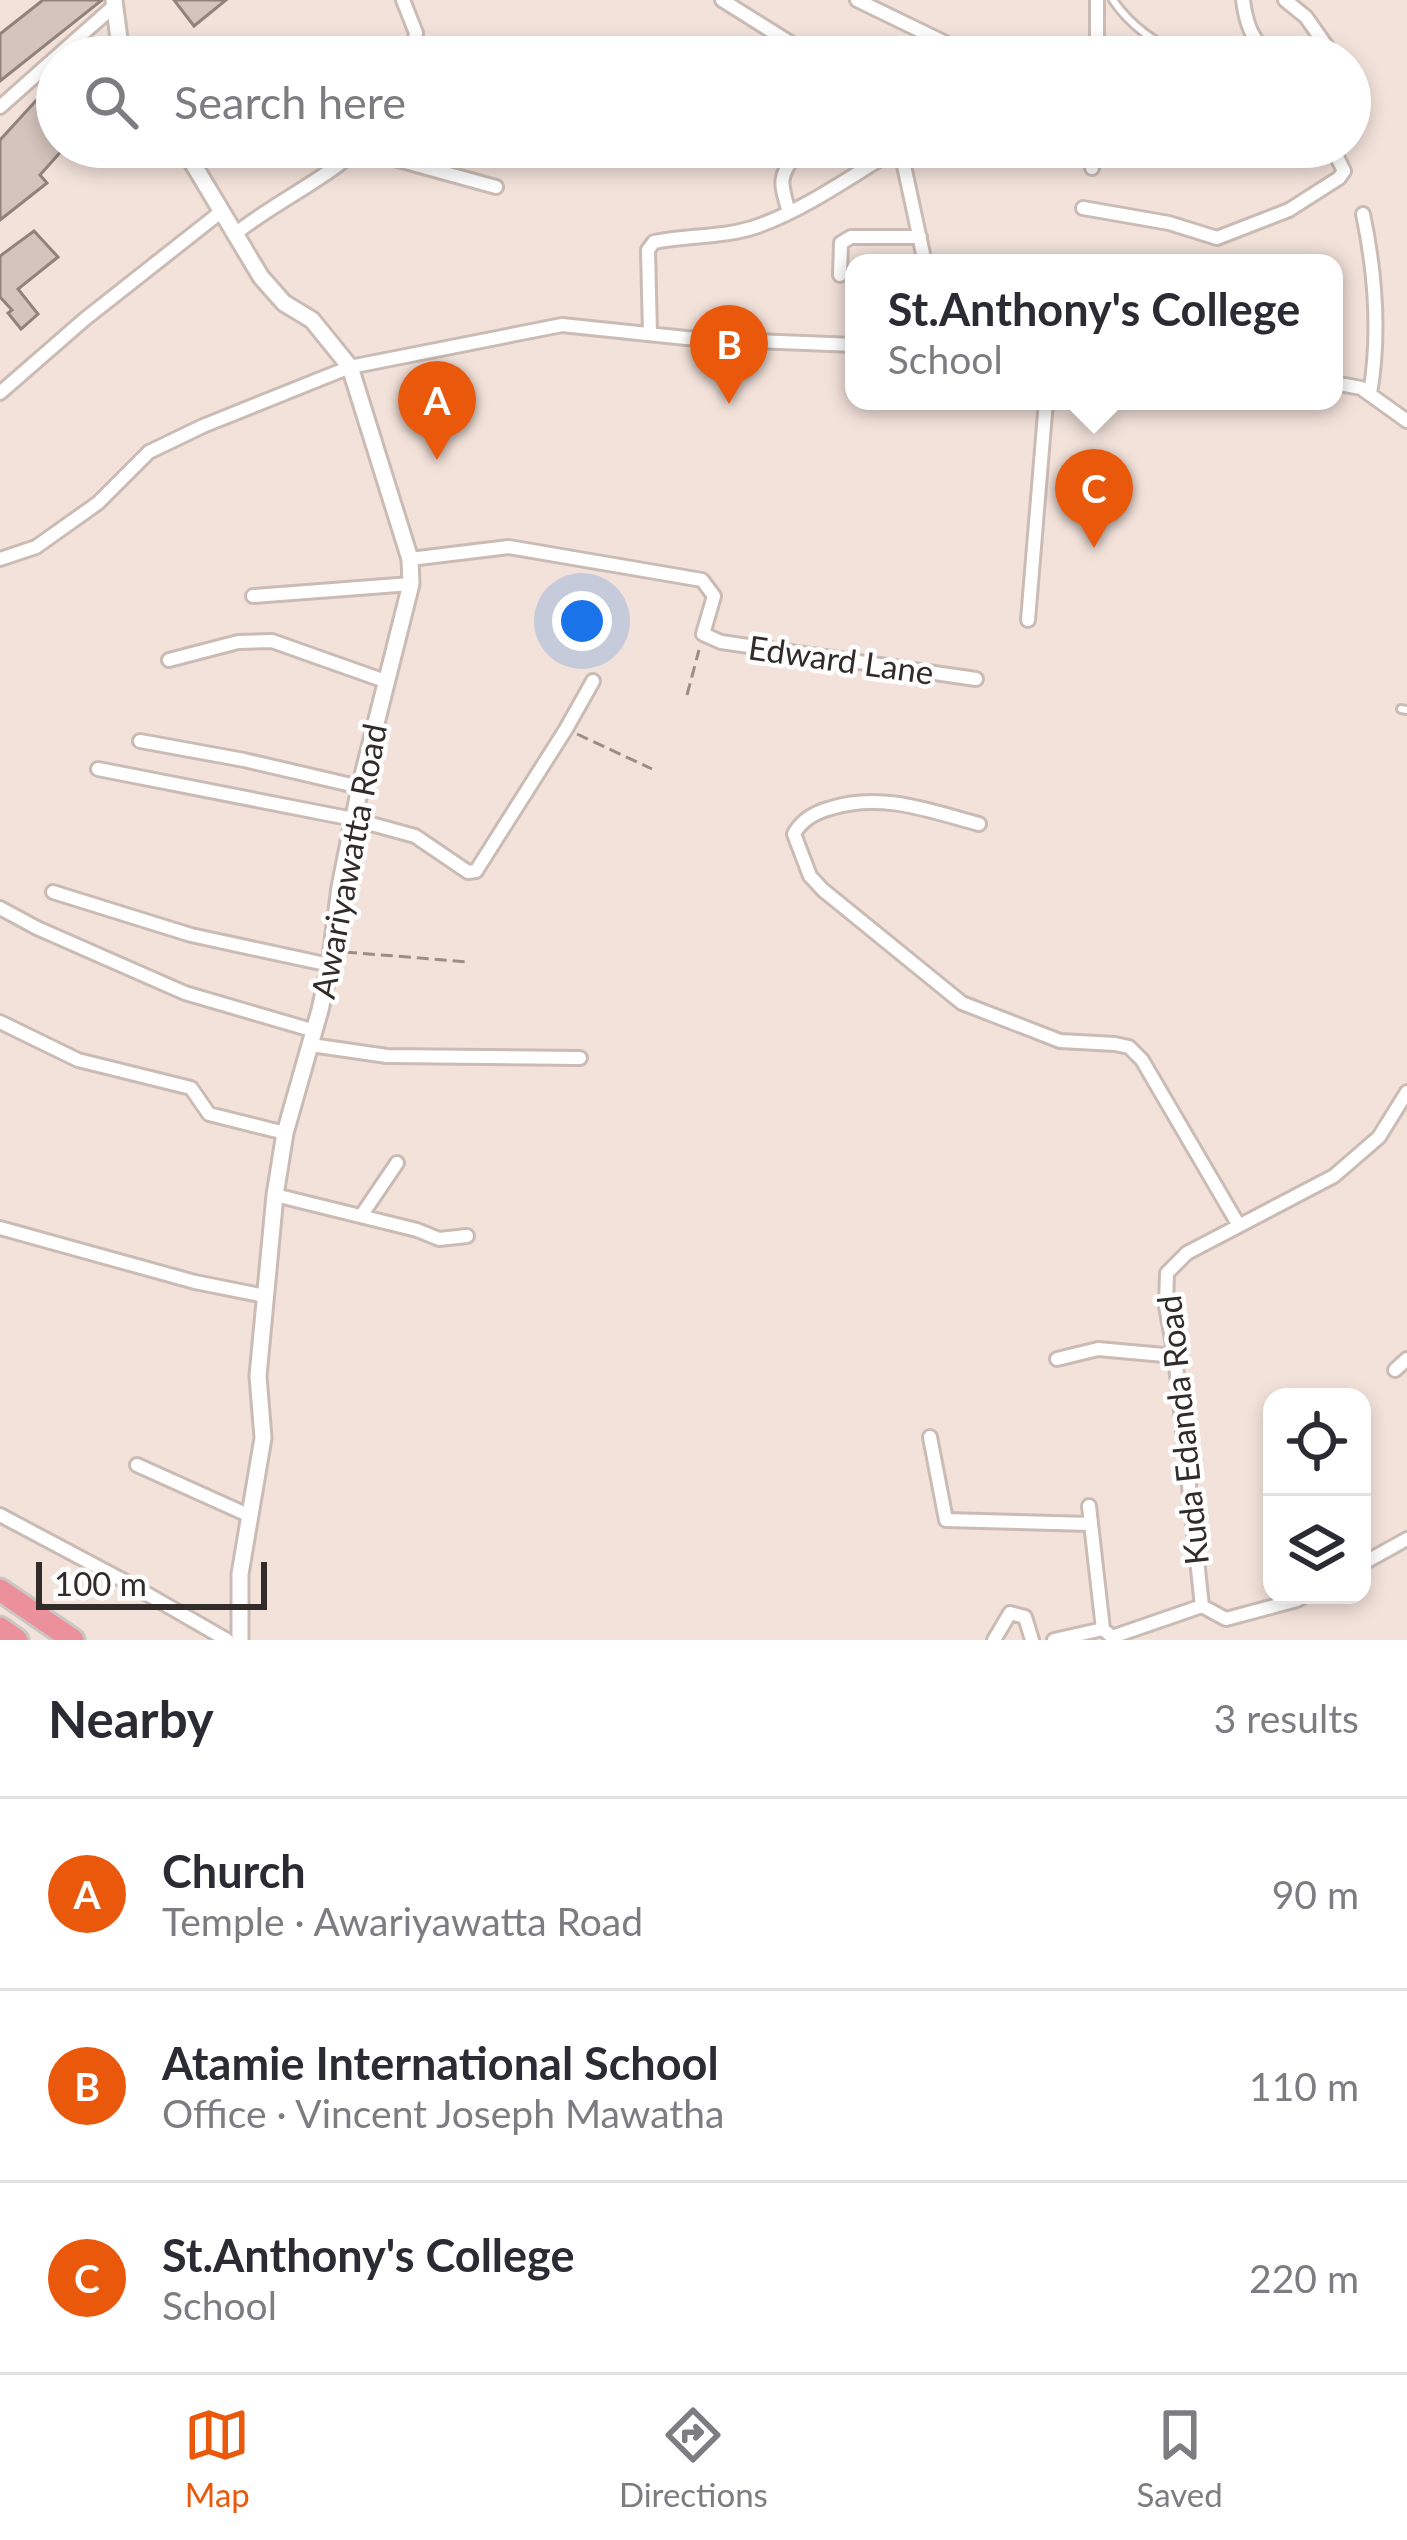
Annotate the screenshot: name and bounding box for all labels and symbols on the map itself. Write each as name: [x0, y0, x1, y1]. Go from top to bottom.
pin: B: [690, 305, 768, 404]
pin: A: [398, 361, 476, 460]
pin: C: [1055, 449, 1133, 548]
your location: [552, 591, 612, 651]
street label: Edward Lane: [746, 626, 936, 692]
street label: Awariyawatta Road: [302, 720, 394, 1002]
street label: Kuda Edanda Road: [1148, 1293, 1216, 1567]
scale bar: [36, 1556, 267, 1609]

